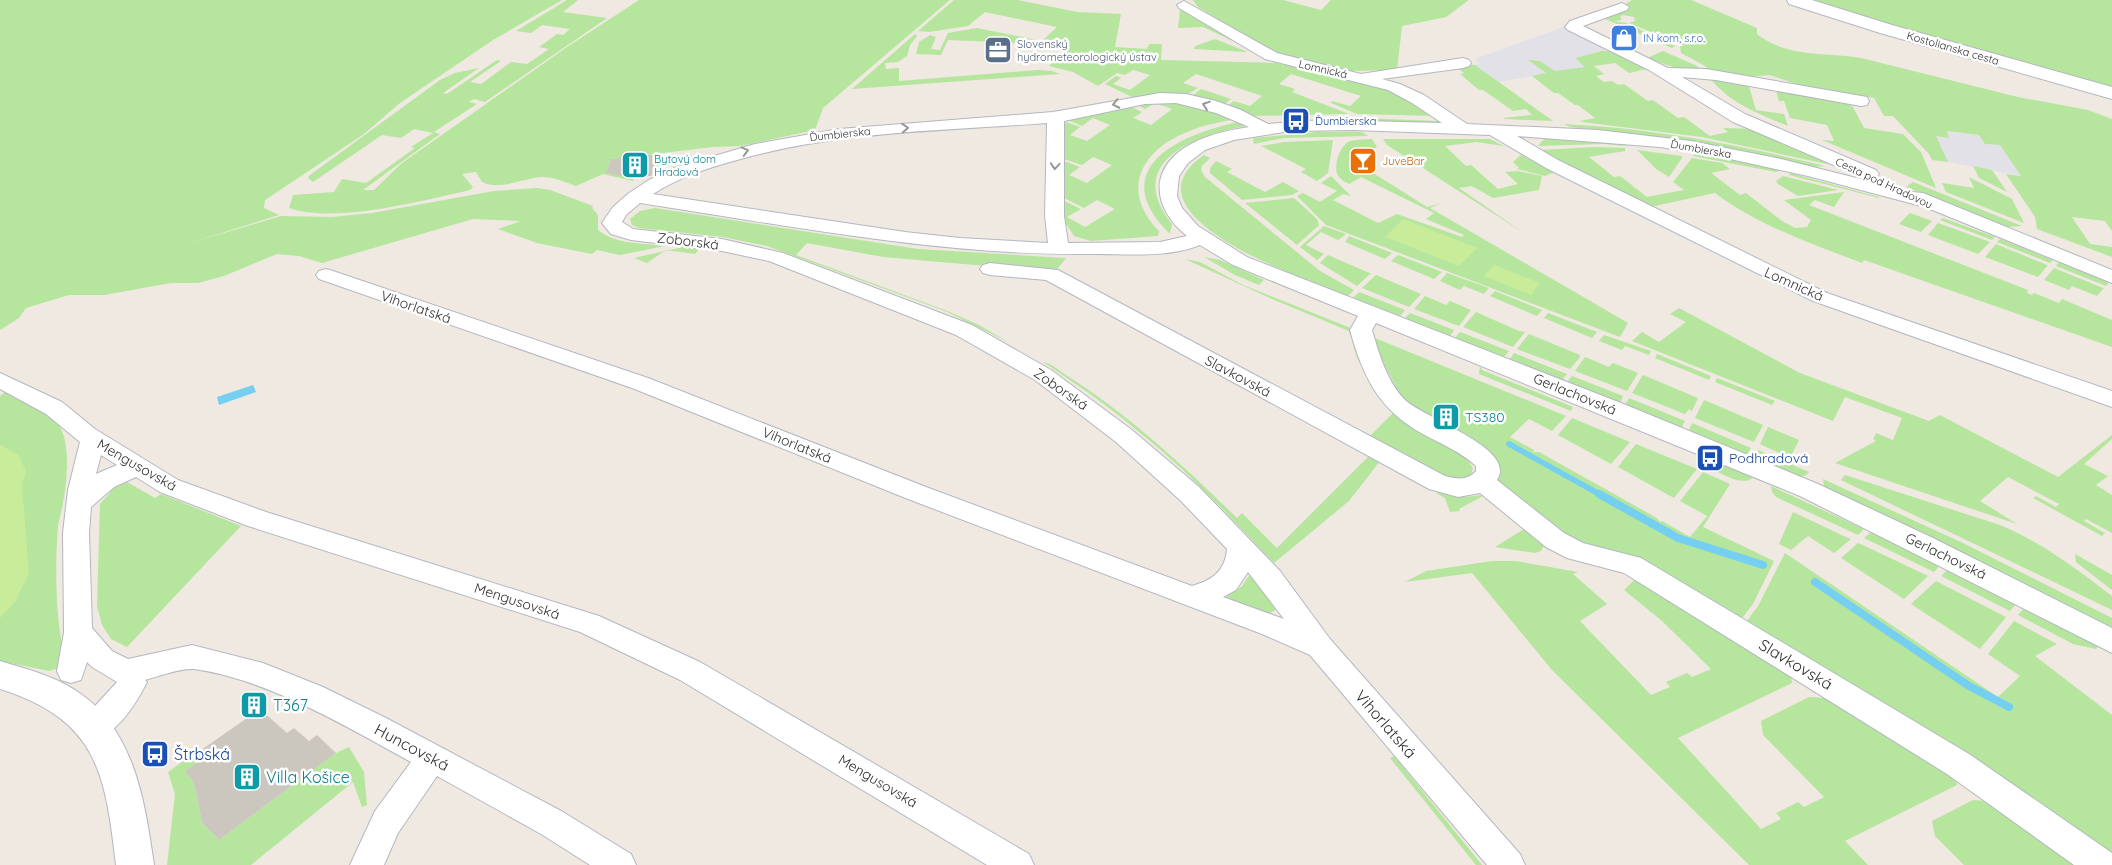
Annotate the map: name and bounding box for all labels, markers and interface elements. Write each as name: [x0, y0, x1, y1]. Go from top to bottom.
shop icon: IN kom, s.r.o.: [1609, 23, 1639, 53]
street label: Kostolianska cesta: [1905, 28, 2001, 68]
place label: IN kom, s.r.o.: [1643, 31, 1705, 45]
office icon: Slovenský hydrometeorologický ústav: [983, 35, 1013, 65]
place label: Slovenský hydrometeorologický ústav: [1017, 37, 1157, 64]
street label: Lomnická: [1297, 57, 1349, 81]
one-way arrow: [1112, 98, 1121, 109]
one-way arrow: [1202, 101, 1211, 111]
bus stop icon: Ďumbierska: [1281, 106, 1311, 136]
place label: Ďumbierska: [1315, 114, 1376, 128]
one-way arrow: [902, 123, 910, 134]
street label: Ďumbierska: [809, 124, 871, 144]
street label: Ďumbierska: [1670, 137, 1732, 161]
bar icon: JuveBar: [1348, 146, 1378, 176]
one-way arrow: [740, 147, 748, 157]
building icon: Bytový dom Hradová: [620, 150, 650, 180]
place label: Bytový dom Hradová: [654, 152, 716, 179]
place label: JuveBar: [1382, 154, 1425, 168]
street label: Cesta pod Hradovou: [1833, 154, 1935, 212]
one-way arrow: [1050, 162, 1061, 170]
street label: Zoborská: [656, 228, 720, 254]
street label: Lomnická: [1762, 263, 1826, 305]
street label: Vihorlatská: [378, 287, 454, 327]
street label: Slavkovská: [1202, 351, 1274, 401]
street label: Zoborská: [1030, 364, 1092, 414]
street label: Gerlachovská: [1531, 369, 1619, 419]
building icon: TS380: [1431, 402, 1461, 432]
place label: TS380: [1465, 408, 1505, 426]
street label: Vihorlatská: [760, 423, 834, 467]
street label: Mengusovská: [94, 435, 180, 495]
bus stop icon: Podhradová: [1695, 443, 1725, 473]
place label: Podhradová: [1729, 449, 1809, 467]
street label: Gerlachovská: [1902, 529, 1990, 583]
street label: Mengusovská: [472, 579, 562, 623]
street label: Slavkovská: [1755, 634, 1837, 694]
street label: Vihorlatská: [1351, 686, 1421, 762]
building icon: T367: [239, 690, 269, 720]
place label: T367: [273, 695, 308, 715]
street label: Huncovská: [371, 719, 453, 775]
bus stop icon: Štrbská: [140, 739, 170, 769]
place label: Štrbská: [174, 744, 230, 764]
street label: Mengusovská: [835, 750, 921, 812]
building icon: Villa Košice: [232, 762, 262, 792]
place label: Villa Košice: [266, 767, 350, 787]

